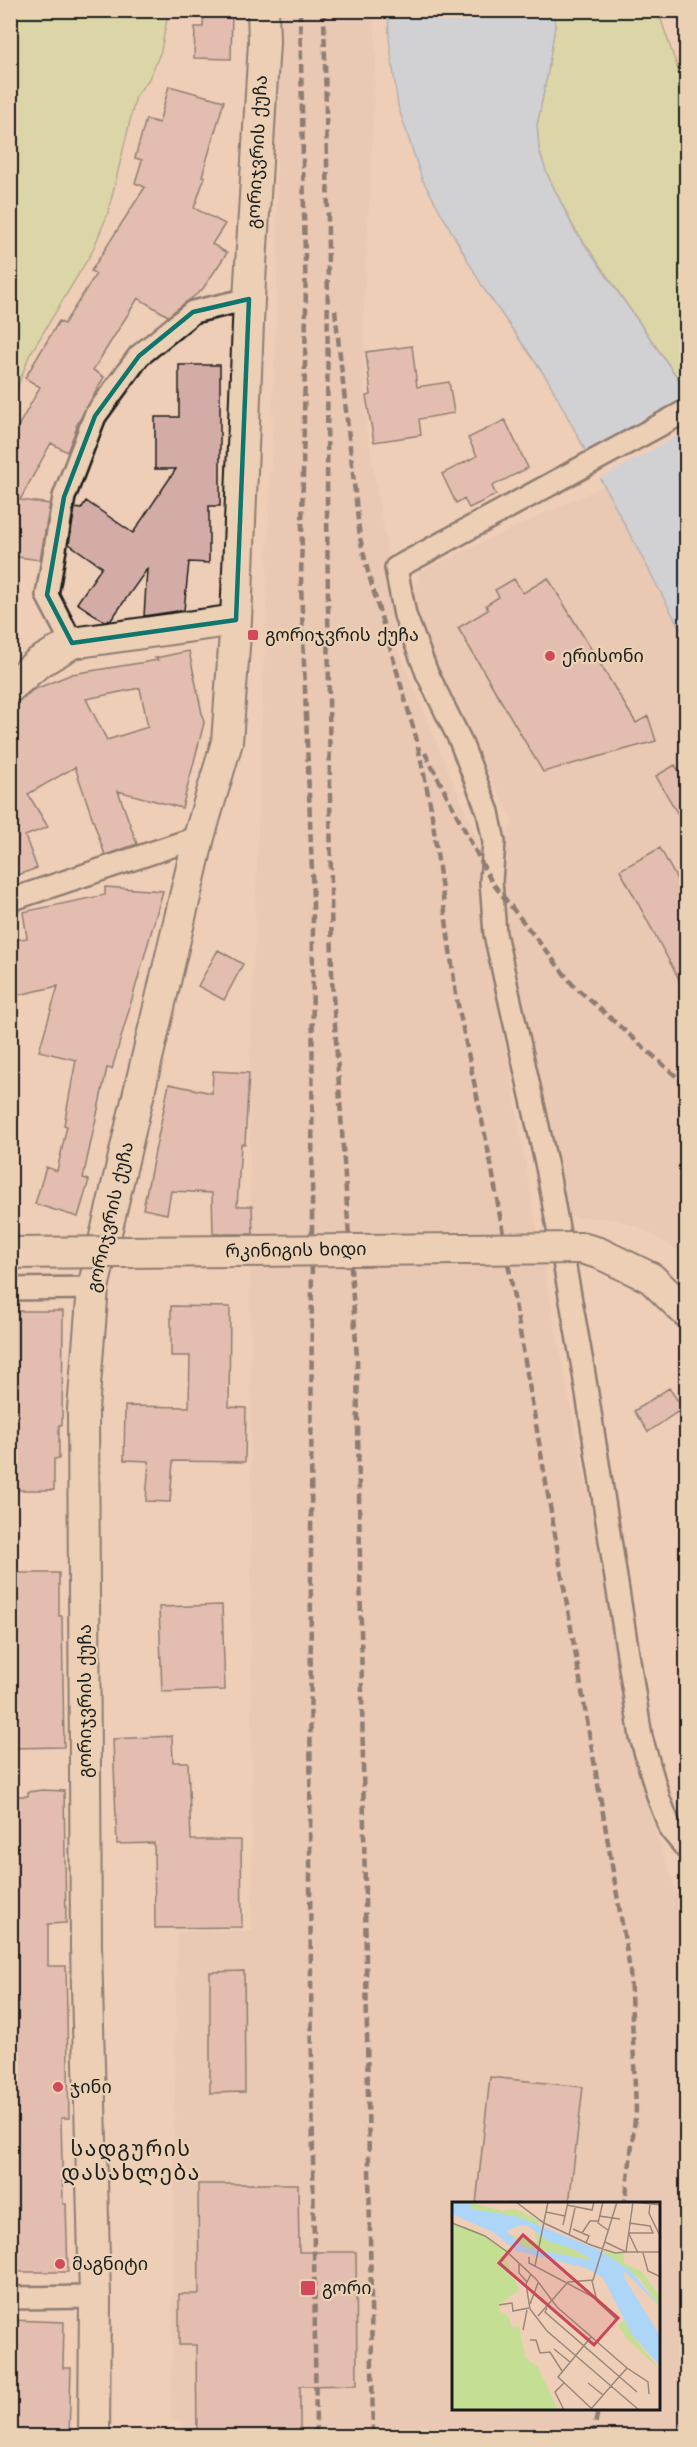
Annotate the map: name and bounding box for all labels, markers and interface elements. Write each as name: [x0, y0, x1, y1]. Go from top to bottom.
street label: გორიჯვრის ქუჩა: [241, 75, 273, 229]
place label: გორიჯვრის ქუჩა: [265, 623, 419, 647]
marker: გორიჯვრის ქუჩა: [246, 628, 260, 642]
place label: ერისონი: [562, 644, 644, 668]
marker: ერისონი: [543, 649, 557, 663]
street label: გორიჯვრის ქუჩა: [81, 1139, 139, 1295]
street label: რკინიგის ხიდი: [225, 1237, 367, 1263]
street label: გორიჯვრის ქუჩა: [73, 1624, 97, 1778]
place label: ჯინი: [70, 2075, 112, 2099]
marker: ჯინი: [51, 2080, 65, 2094]
district label: სადგურის დასახლება: [61, 2135, 201, 2187]
inset map: [452, 2202, 661, 2411]
place label: მაგნიტი: [72, 2252, 148, 2276]
marker: მაგნიტი: [53, 2257, 67, 2271]
place label: გორი: [322, 2276, 372, 2300]
marker: გორი: [299, 2279, 317, 2297]

